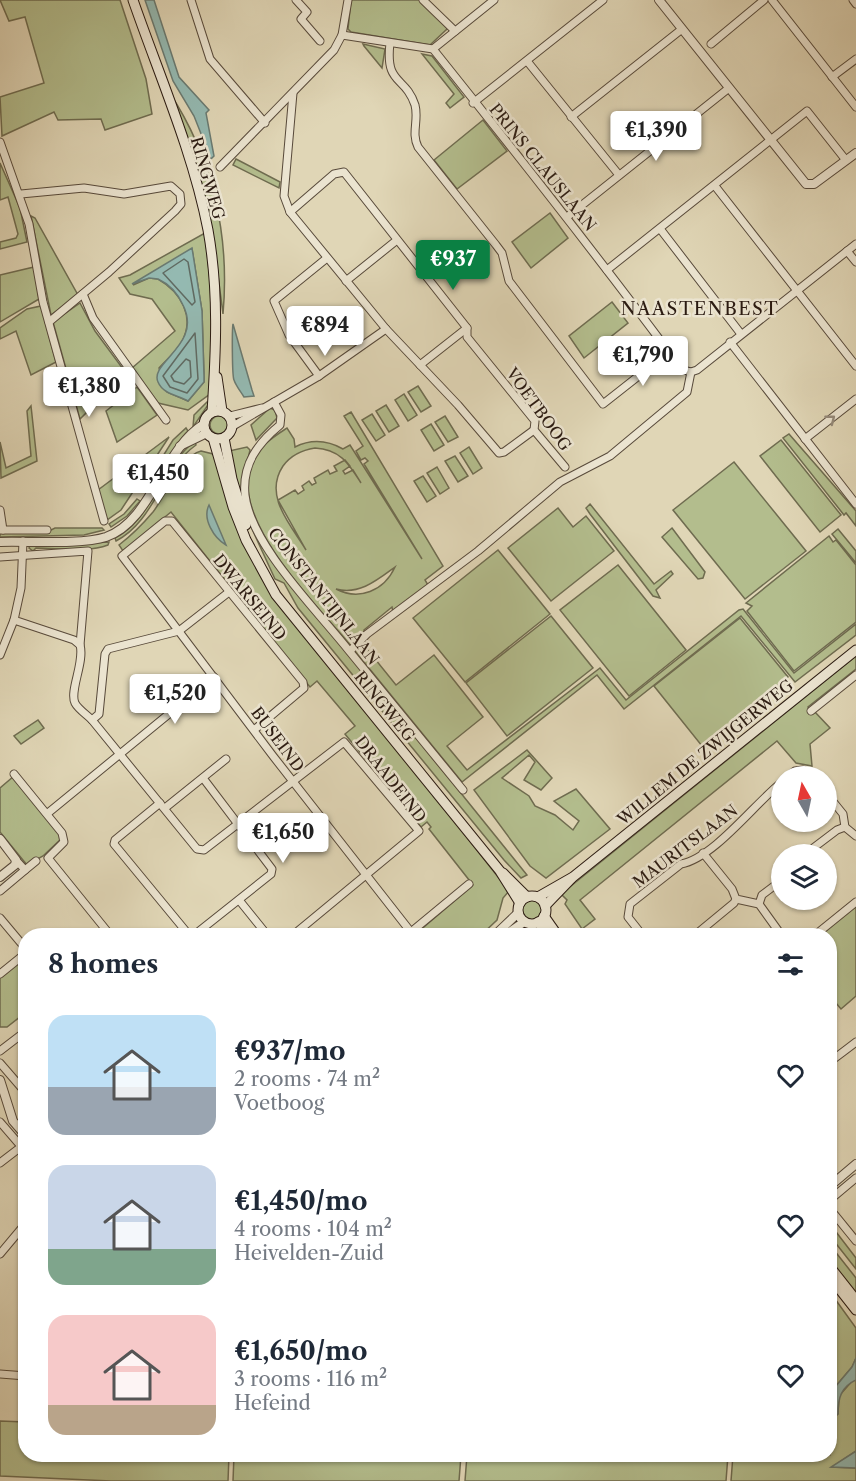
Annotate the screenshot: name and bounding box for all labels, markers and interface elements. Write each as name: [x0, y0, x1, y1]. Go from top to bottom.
street label: PRINS CLAUSLAAN: [485, 99, 601, 235]
pin: €1,390: [607, 111, 705, 162]
text: €1,390: [624, 118, 688, 142]
street label: RINGWEG: [187, 134, 229, 222]
pin: €937: [417, 240, 489, 291]
text: €937: [430, 247, 476, 271]
district label: NAASTENBEST: [621, 298, 779, 320]
pin: €894: [289, 306, 361, 357]
text: €894: [301, 313, 349, 337]
pin: €1,790: [594, 336, 692, 387]
text: €1,790: [612, 343, 674, 367]
street label: VOETBOOG: [502, 363, 576, 455]
pin: €1,380: [40, 367, 138, 418]
text: €1,380: [57, 374, 121, 398]
one-way arrow: [824, 416, 835, 427]
pin: €1,450: [109, 454, 207, 505]
text: €1,450: [127, 461, 189, 485]
street label: CONSTANTIJNLAAN: [264, 523, 384, 669]
street label: DWARSEIND: [209, 550, 291, 644]
street label: RINGWEG: [350, 667, 420, 745]
pin: €1,520: [126, 674, 224, 725]
street label: WILLEM DE ZWIJGERWEG: [612, 675, 797, 830]
text: €1,520: [144, 681, 206, 705]
street label: BUSEIND: [247, 703, 309, 775]
street label: DRAADEIND: [351, 732, 431, 826]
north arrow: [771, 766, 837, 832]
map controls: [771, 766, 837, 910]
street label: MAURITSLAAN: [629, 800, 741, 892]
pin: €1,650: [234, 813, 332, 864]
text: €1,650: [252, 820, 314, 844]
button: layers: [771, 844, 837, 910]
text: 8 homes: [48, 948, 158, 980]
icon: filters: [774, 948, 807, 981]
text: €937/mo: [234, 1035, 346, 1067]
icon: home: [96, 1039, 168, 1111]
icon: heart: [774, 1059, 807, 1092]
text: 2 rooms · 74 m²: [234, 1067, 380, 1091]
text: Voetboog: [234, 1091, 324, 1115]
text: €1,450/mo: [234, 1185, 367, 1217]
icon: home: [96, 1189, 168, 1261]
icon: heart: [774, 1209, 807, 1242]
text: 4 rooms · 104 m²: [234, 1217, 392, 1241]
text: Heivelden-Zuid: [234, 1241, 384, 1265]
text: €1,650/mo: [234, 1335, 368, 1367]
icon: home: [96, 1339, 168, 1411]
icon: heart: [774, 1359, 807, 1392]
text: 3 rooms · 116 m²: [234, 1367, 387, 1391]
text: Hefeind: [234, 1391, 311, 1415]

